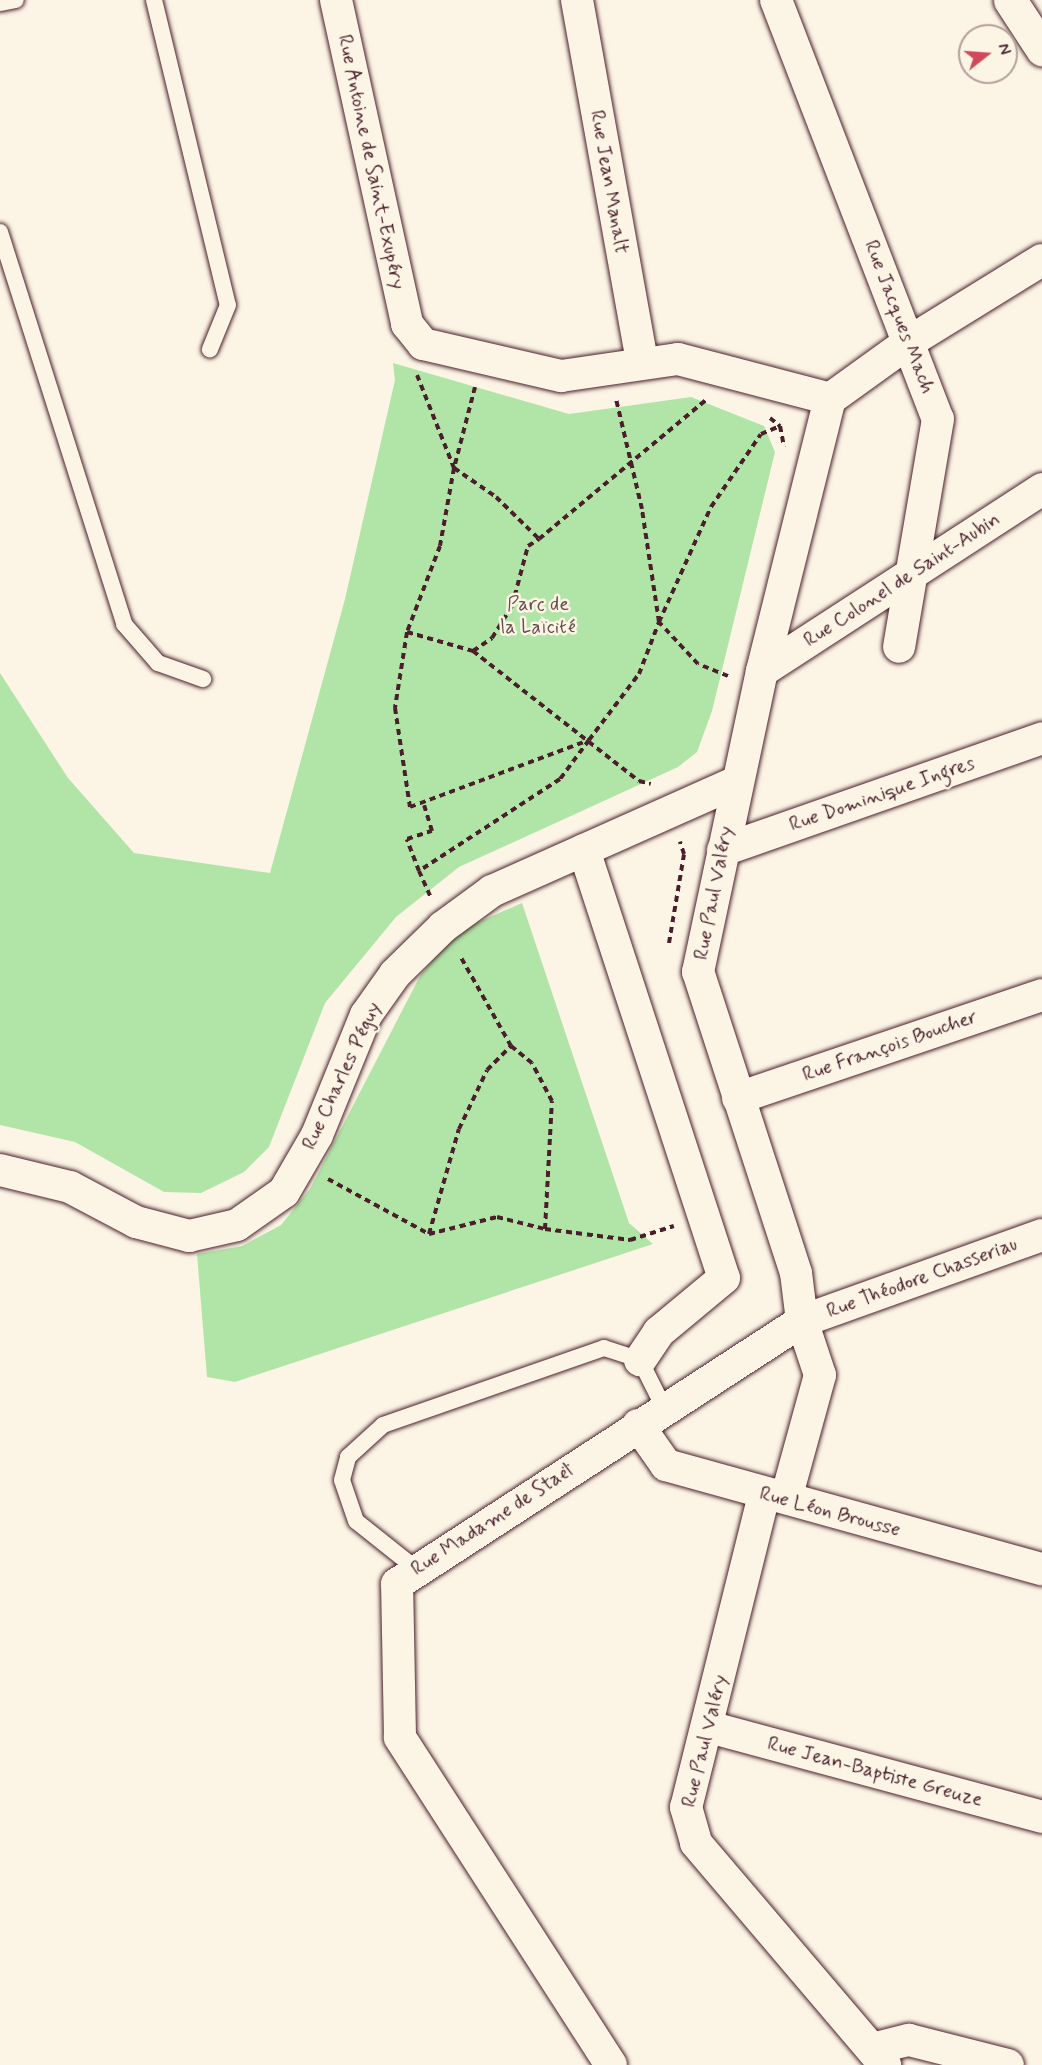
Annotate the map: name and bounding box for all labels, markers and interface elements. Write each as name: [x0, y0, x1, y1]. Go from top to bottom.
north arrow: [958, 24, 1018, 84]
street label: Rue Antoine de Saint-Exupéry: [333, 35, 409, 289]
text: N: [992, 41, 1015, 57]
street label: Rue Jean Manalt: [584, 108, 634, 256]
street label: Rue Jacques Mach: [860, 240, 938, 394]
street label: Rue Colonel de Saint-Aubin: [798, 507, 1006, 653]
park label: Parc de la Laïcité: [499, 592, 577, 639]
street label: Rue Dominique Ingres: [787, 751, 977, 837]
street label: Rue Paul Valéry: [690, 828, 738, 958]
street label: Rue Charles Péguy: [298, 1000, 386, 1152]
street label: Rue François Boucher: [800, 1005, 980, 1087]
street label: Rue Théodore Chasseriau: [822, 1232, 1022, 1324]
street label: Rue Madame de Staël: [408, 1459, 576, 1581]
street label: Rue Léon Brousse: [757, 1482, 903, 1542]
street label: Rue Paul Valéry: [678, 1676, 732, 1806]
street label: Rue Jean-Baptiste Greuze: [767, 1732, 983, 1812]

